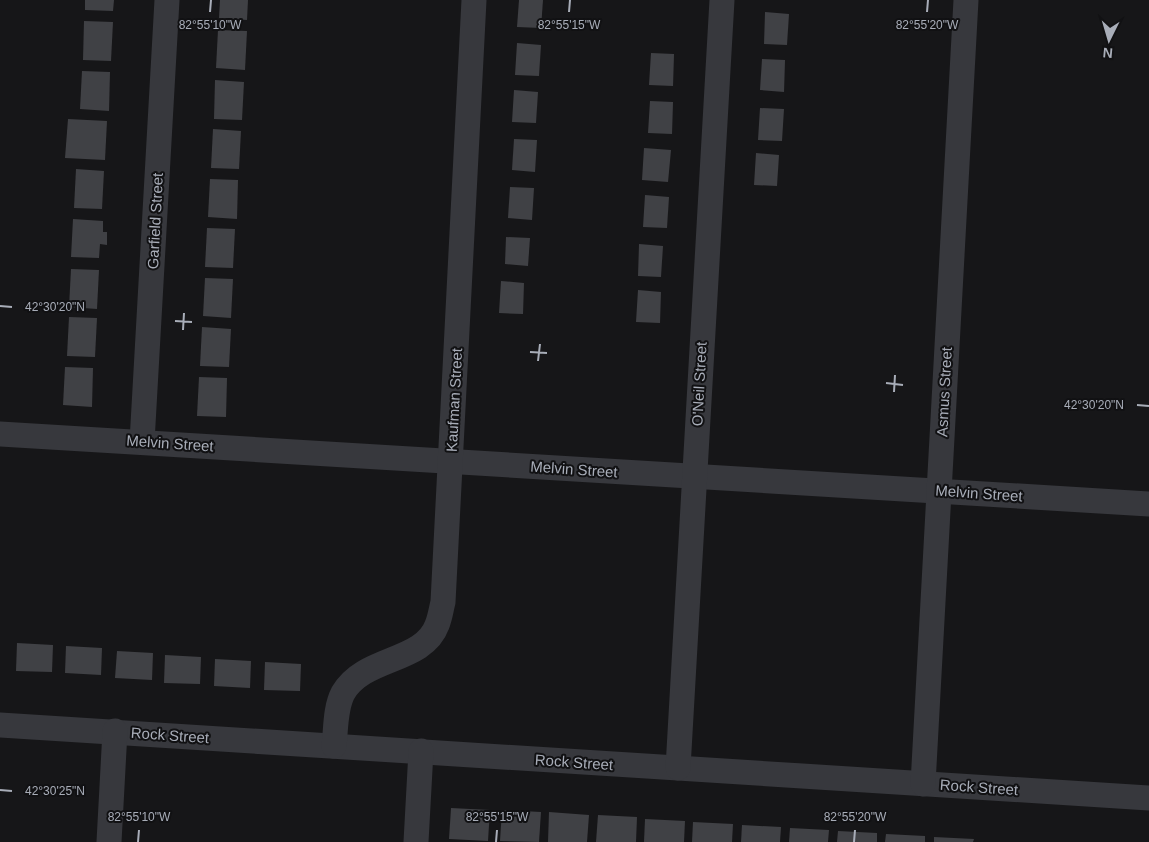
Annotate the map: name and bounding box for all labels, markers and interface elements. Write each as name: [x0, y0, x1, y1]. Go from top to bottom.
north arrow: [1084, 15, 1134, 65]
text: 82°55'10"W: [179, 18, 242, 32]
text: 82°55'15"W: [538, 18, 601, 32]
text: 82°55'20"W: [896, 18, 959, 32]
text: N: [1102, 45, 1114, 61]
street label: Garfield Street: [144, 171, 166, 270]
text: 42°30'20"N: [25, 300, 85, 314]
street label: O'Neil Street: [688, 341, 710, 427]
street label: Asmus Street: [933, 346, 955, 437]
street label: Kaufman Street: [443, 347, 465, 452]
text: 42°30'20"N: [1064, 398, 1124, 412]
street label: Melvin Street: [126, 431, 215, 455]
street label: Melvin Street: [530, 457, 619, 481]
street label: Melvin Street: [935, 481, 1024, 505]
street label: Rock Street: [130, 724, 211, 746]
street label: Rock Street: [534, 751, 615, 773]
street label: Rock Street: [939, 776, 1020, 798]
text: 42°30'25"N: [25, 784, 85, 798]
text: 82°55'10"W: [108, 810, 171, 824]
text: 82°55'15"W: [466, 810, 529, 824]
text: 82°55'20"W: [824, 810, 887, 824]

